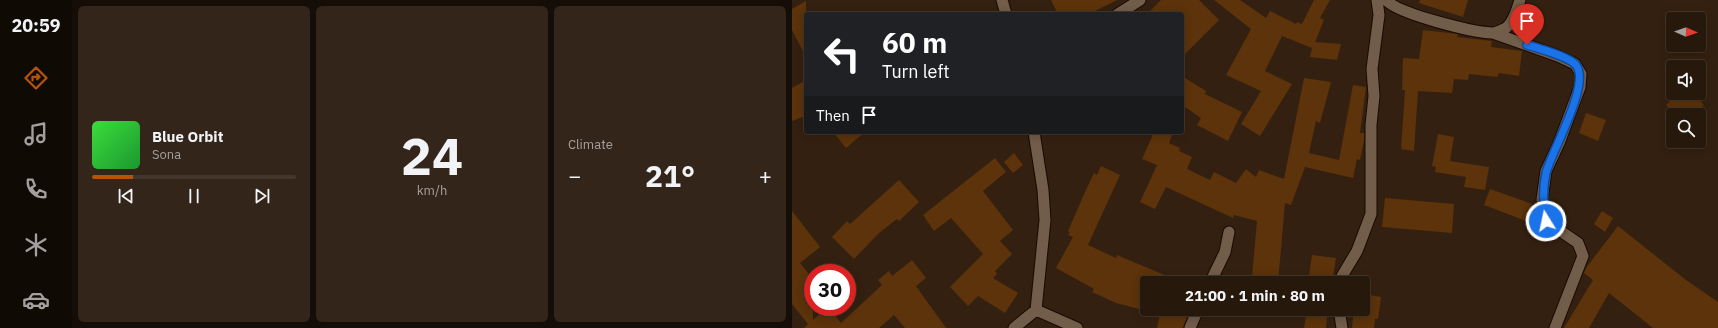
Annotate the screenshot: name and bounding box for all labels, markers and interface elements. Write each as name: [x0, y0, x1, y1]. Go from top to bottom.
pin: [1510, 4, 1544, 45]
icon: arrive: [1516, 10, 1538, 32]
north arrow: [1666, 12, 1706, 52]
map controls: [1666, 12, 1706, 148]
text: 20:59: [11, 14, 61, 37]
text: 60 m: [882, 24, 947, 61]
icon: left: [816, 28, 868, 80]
text: Turn left: [882, 60, 950, 83]
button: sound: [1666, 60, 1706, 100]
icon: directions: [22, 64, 50, 92]
icon: arrive: [858, 104, 880, 126]
text: Then: [816, 106, 850, 125]
button: search: [1666, 108, 1706, 148]
icon: music: [22, 120, 50, 148]
text: 24: [401, 122, 463, 189]
text: Blue Orbit: [152, 127, 223, 146]
text: Climate: [568, 136, 613, 153]
text: Sona: [152, 146, 181, 163]
text: 21°: [645, 156, 695, 195]
text: −: [568, 161, 581, 190]
text: +: [759, 161, 772, 190]
icon: phone: [22, 175, 50, 203]
text: km/h: [417, 182, 447, 199]
icon: previous: [115, 185, 137, 207]
icon: pause: [183, 185, 205, 207]
icon: next: [251, 185, 273, 207]
position arrow: [1525, 200, 1567, 242]
icon: climate: [22, 231, 50, 259]
speed limit sign: 30: [804, 264, 856, 316]
icon: car: [22, 286, 50, 314]
text: 21:00 · 1 min · 80 m: [1185, 286, 1325, 305]

